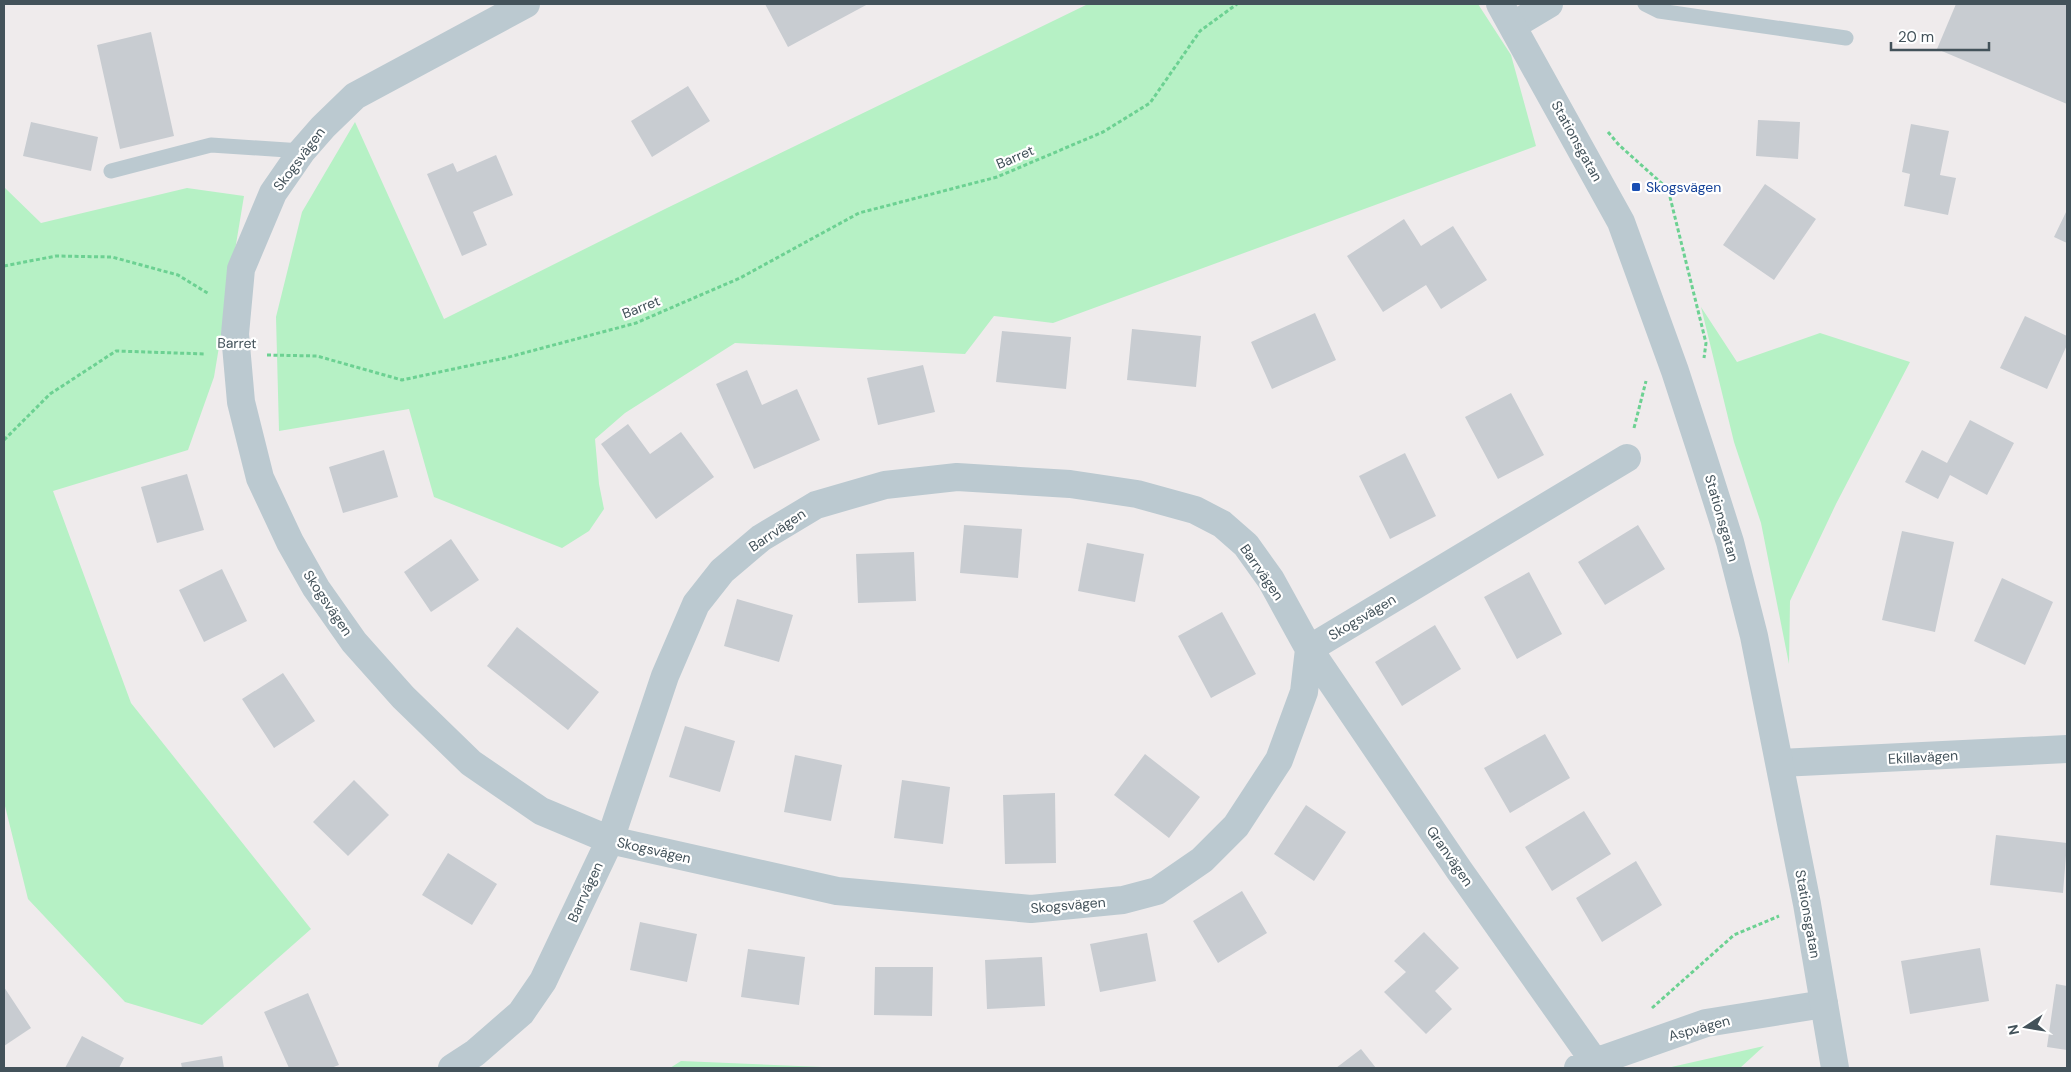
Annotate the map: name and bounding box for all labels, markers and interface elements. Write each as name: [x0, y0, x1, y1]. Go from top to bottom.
scale bar: [1891, 20, 1988, 52]
text: 20 m: [1898, 27, 1934, 47]
street label: Stationsgatan: [1547, 97, 1607, 185]
street label: Skogsvägen: [269, 124, 329, 194]
street label: Barret: [993, 141, 1037, 173]
place label: Skogsvägen: [1646, 178, 1721, 196]
marker: Skogsvägen: [1630, 181, 1642, 193]
street label: Barret: [619, 292, 663, 322]
street label: Barret: [217, 334, 257, 352]
street label: Stationsgatan: [1701, 472, 1743, 564]
street label: Barrvägen: [745, 504, 809, 556]
street label: Barrvägen: [1236, 540, 1288, 604]
street label: Skogsvägen: [299, 567, 357, 639]
street label: Skogsvägen: [1325, 590, 1399, 644]
street label: Ekillavägen: [1888, 746, 1958, 768]
street label: Granvägen: [1423, 822, 1477, 890]
street label: Skogsvägen: [615, 833, 693, 867]
street label: Barrvägen: [563, 859, 607, 925]
street label: Stationsgatan: [1791, 868, 1825, 960]
street label: Skogsvägen: [1030, 893, 1106, 917]
north arrow: [2001, 1002, 2051, 1052]
street label: Aspvägen: [1666, 1011, 1732, 1045]
text: N: [2003, 1023, 2023, 1037]

